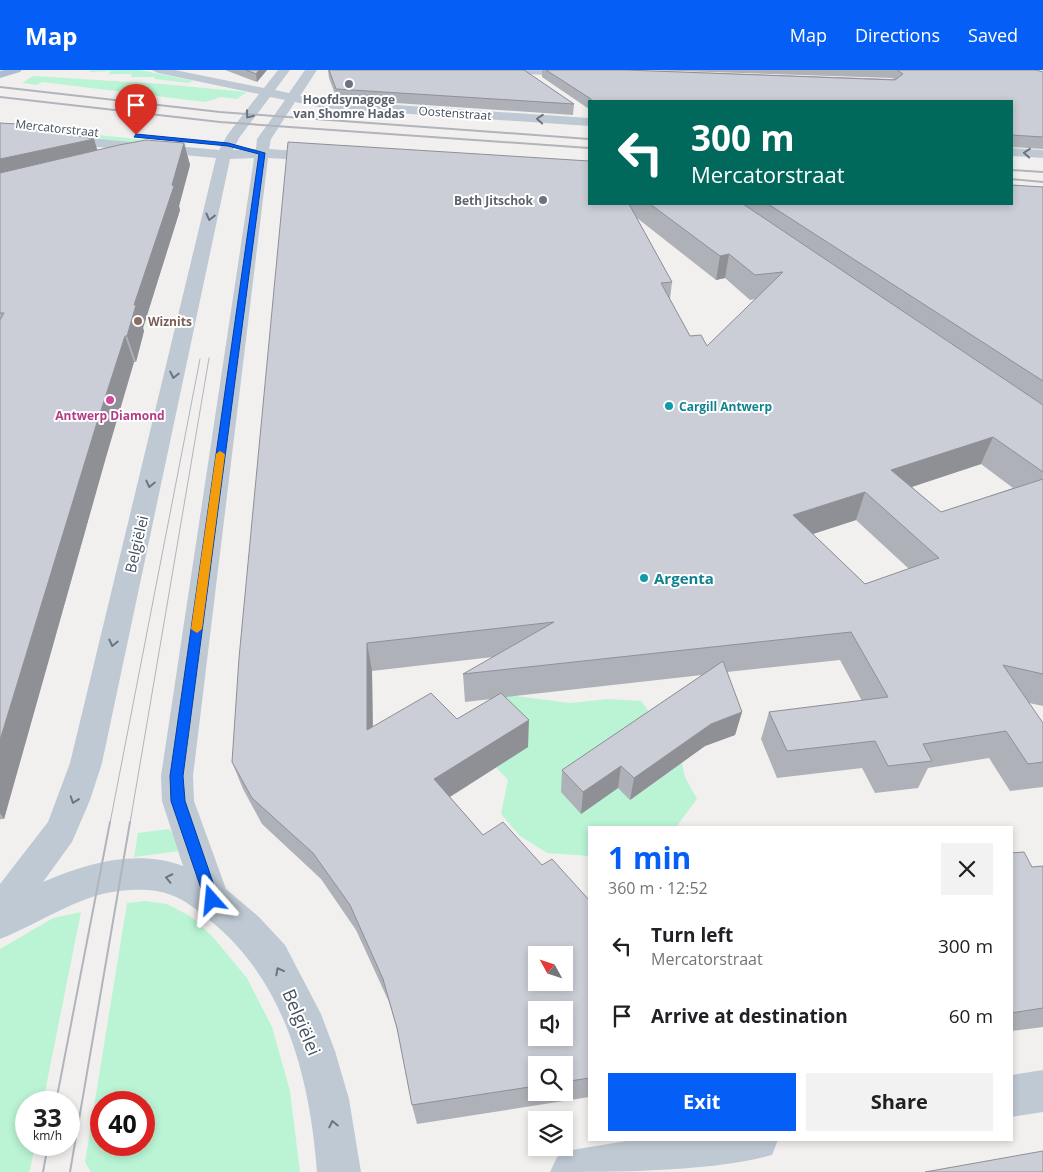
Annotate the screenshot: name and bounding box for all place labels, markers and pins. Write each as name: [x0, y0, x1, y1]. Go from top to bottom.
marker: Hoofdsynagoge van Shomre Hadas: [343, 78, 355, 90]
pin: [115, 84, 157, 135]
place label: Hoofdsynagoge van Shomre Hadas: [293, 91, 405, 122]
place label: Beth Jitschok: [454, 192, 534, 209]
marker: Beth Jitschok: [537, 194, 549, 206]
place label: Wiznits: [148, 313, 192, 330]
marker: Wiznits: [132, 315, 144, 327]
marker: Antwerp Diamond: [104, 394, 116, 406]
place label: Cargill Antwerp: [679, 398, 772, 415]
marker: Cargill Antwerp: [663, 400, 675, 412]
place label: Antwerp Diamond: [55, 407, 165, 424]
place label: Argenta: [654, 568, 714, 588]
marker: Argenta: [638, 572, 650, 584]

